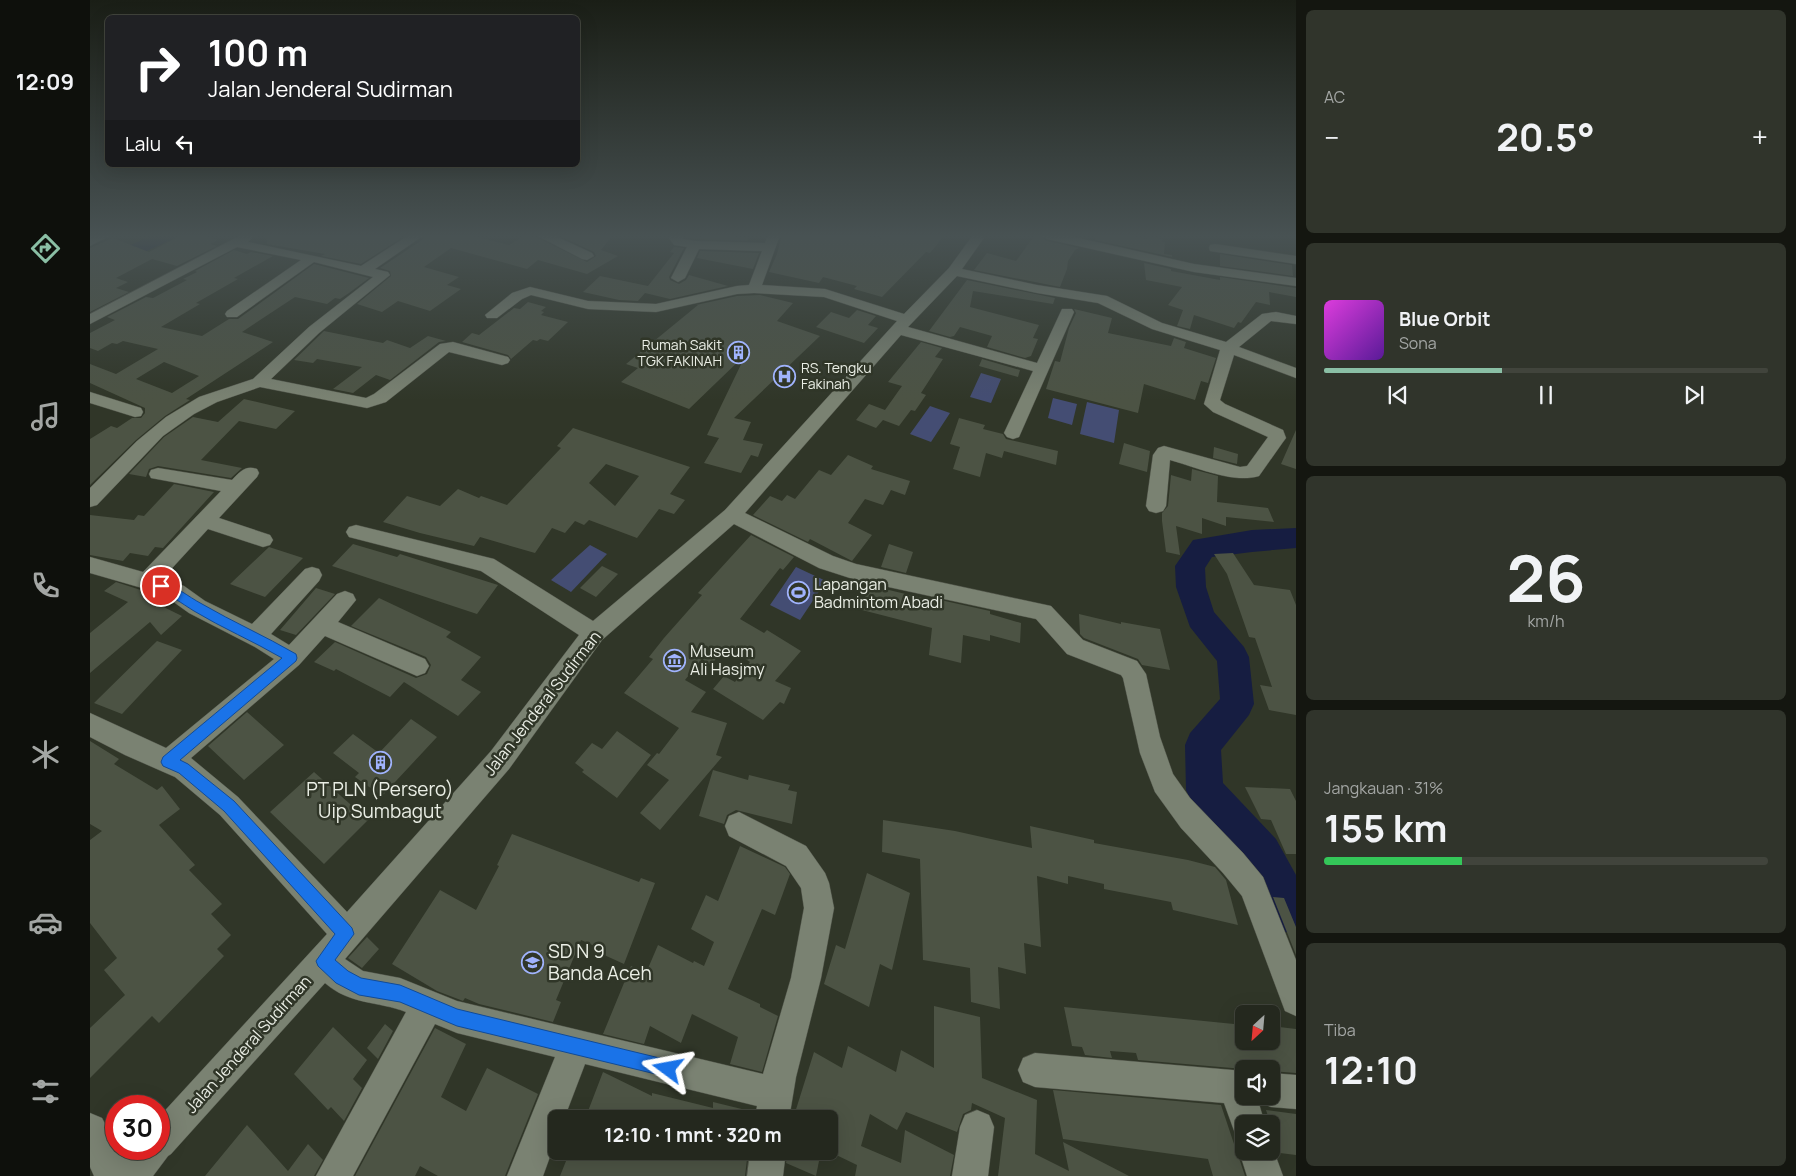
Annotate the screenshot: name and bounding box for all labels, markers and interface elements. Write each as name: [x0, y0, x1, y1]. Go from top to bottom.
text: 100 m: [208, 29, 308, 77]
icon: right: [125, 35, 190, 100]
text: 12:09: [16, 67, 74, 97]
text: Jalan Jenderal Sudirman: [208, 74, 453, 104]
text: AC: [1324, 86, 1345, 108]
text: 20.5°: [1496, 110, 1595, 162]
text: −: [1324, 118, 1339, 156]
text: +: [1752, 118, 1768, 156]
icon: left: [171, 130, 199, 158]
text: Lalu: [125, 131, 161, 157]
icon: directions: [28, 231, 63, 266]
text: Blue Orbit: [1399, 306, 1491, 332]
text: Sona: [1399, 332, 1437, 354]
place label: Rumah Sakit TGK FAKINAH: [638, 335, 722, 370]
building icon: Rumah Sakit TGK FAKINAH: [726, 341, 750, 365]
place label: RS. Tengku Fakinah: [801, 358, 872, 393]
hospital icon: RS. Tengku Fakinah: [773, 364, 797, 388]
icon: previous: [1384, 381, 1412, 409]
icon: pause: [1532, 381, 1560, 409]
icon: next: [1680, 381, 1708, 409]
icon: music: [28, 399, 63, 434]
text: 26: [1506, 533, 1586, 622]
pin: [140, 565, 182, 607]
icon: phone: [28, 568, 63, 603]
icon: arrive: [147, 572, 175, 600]
place label: Lapangan Badmintom Abadi: [814, 573, 943, 613]
sports icon: Lapangan Badmintom Abadi: [786, 581, 810, 605]
text: km/h: [1527, 610, 1565, 632]
street label: Jalan Jenderal Sudirman: [479, 626, 605, 780]
place label: Museum Ali Hasjmy: [690, 640, 765, 680]
museum icon: Museum Ali Hasjmy: [662, 648, 686, 672]
icon: climate: [28, 737, 63, 772]
building icon: PT PLN (Persero) Uip Sumbagut: [368, 751, 392, 775]
place label: PT PLN (Persero) Uip Sumbagut: [306, 776, 454, 824]
text: Jangkauan · 31%: [1324, 777, 1444, 799]
text: 155 km: [1324, 801, 1447, 853]
icon: car: [28, 905, 63, 940]
place label: SD N 9 Banda Aceh: [548, 938, 652, 986]
school or university icon: SD N 9 Banda Aceh: [520, 950, 544, 974]
street label: Jalan Jenderal Sudirman: [180, 970, 316, 1118]
north arrow: [1235, 1005, 1280, 1050]
map controls: [1235, 1005, 1280, 1160]
text: Tiba: [1324, 1019, 1356, 1041]
position arrow: [641, 1042, 693, 1094]
text: 12:10: [1324, 1043, 1418, 1095]
button: sound: [1235, 1060, 1280, 1105]
icon: filters: [28, 1074, 63, 1109]
speed limit sign: 30: [105, 1095, 170, 1160]
button: layers: [1235, 1115, 1280, 1160]
text: 12:10 · 1 mnt · 320 m: [604, 1122, 782, 1148]

